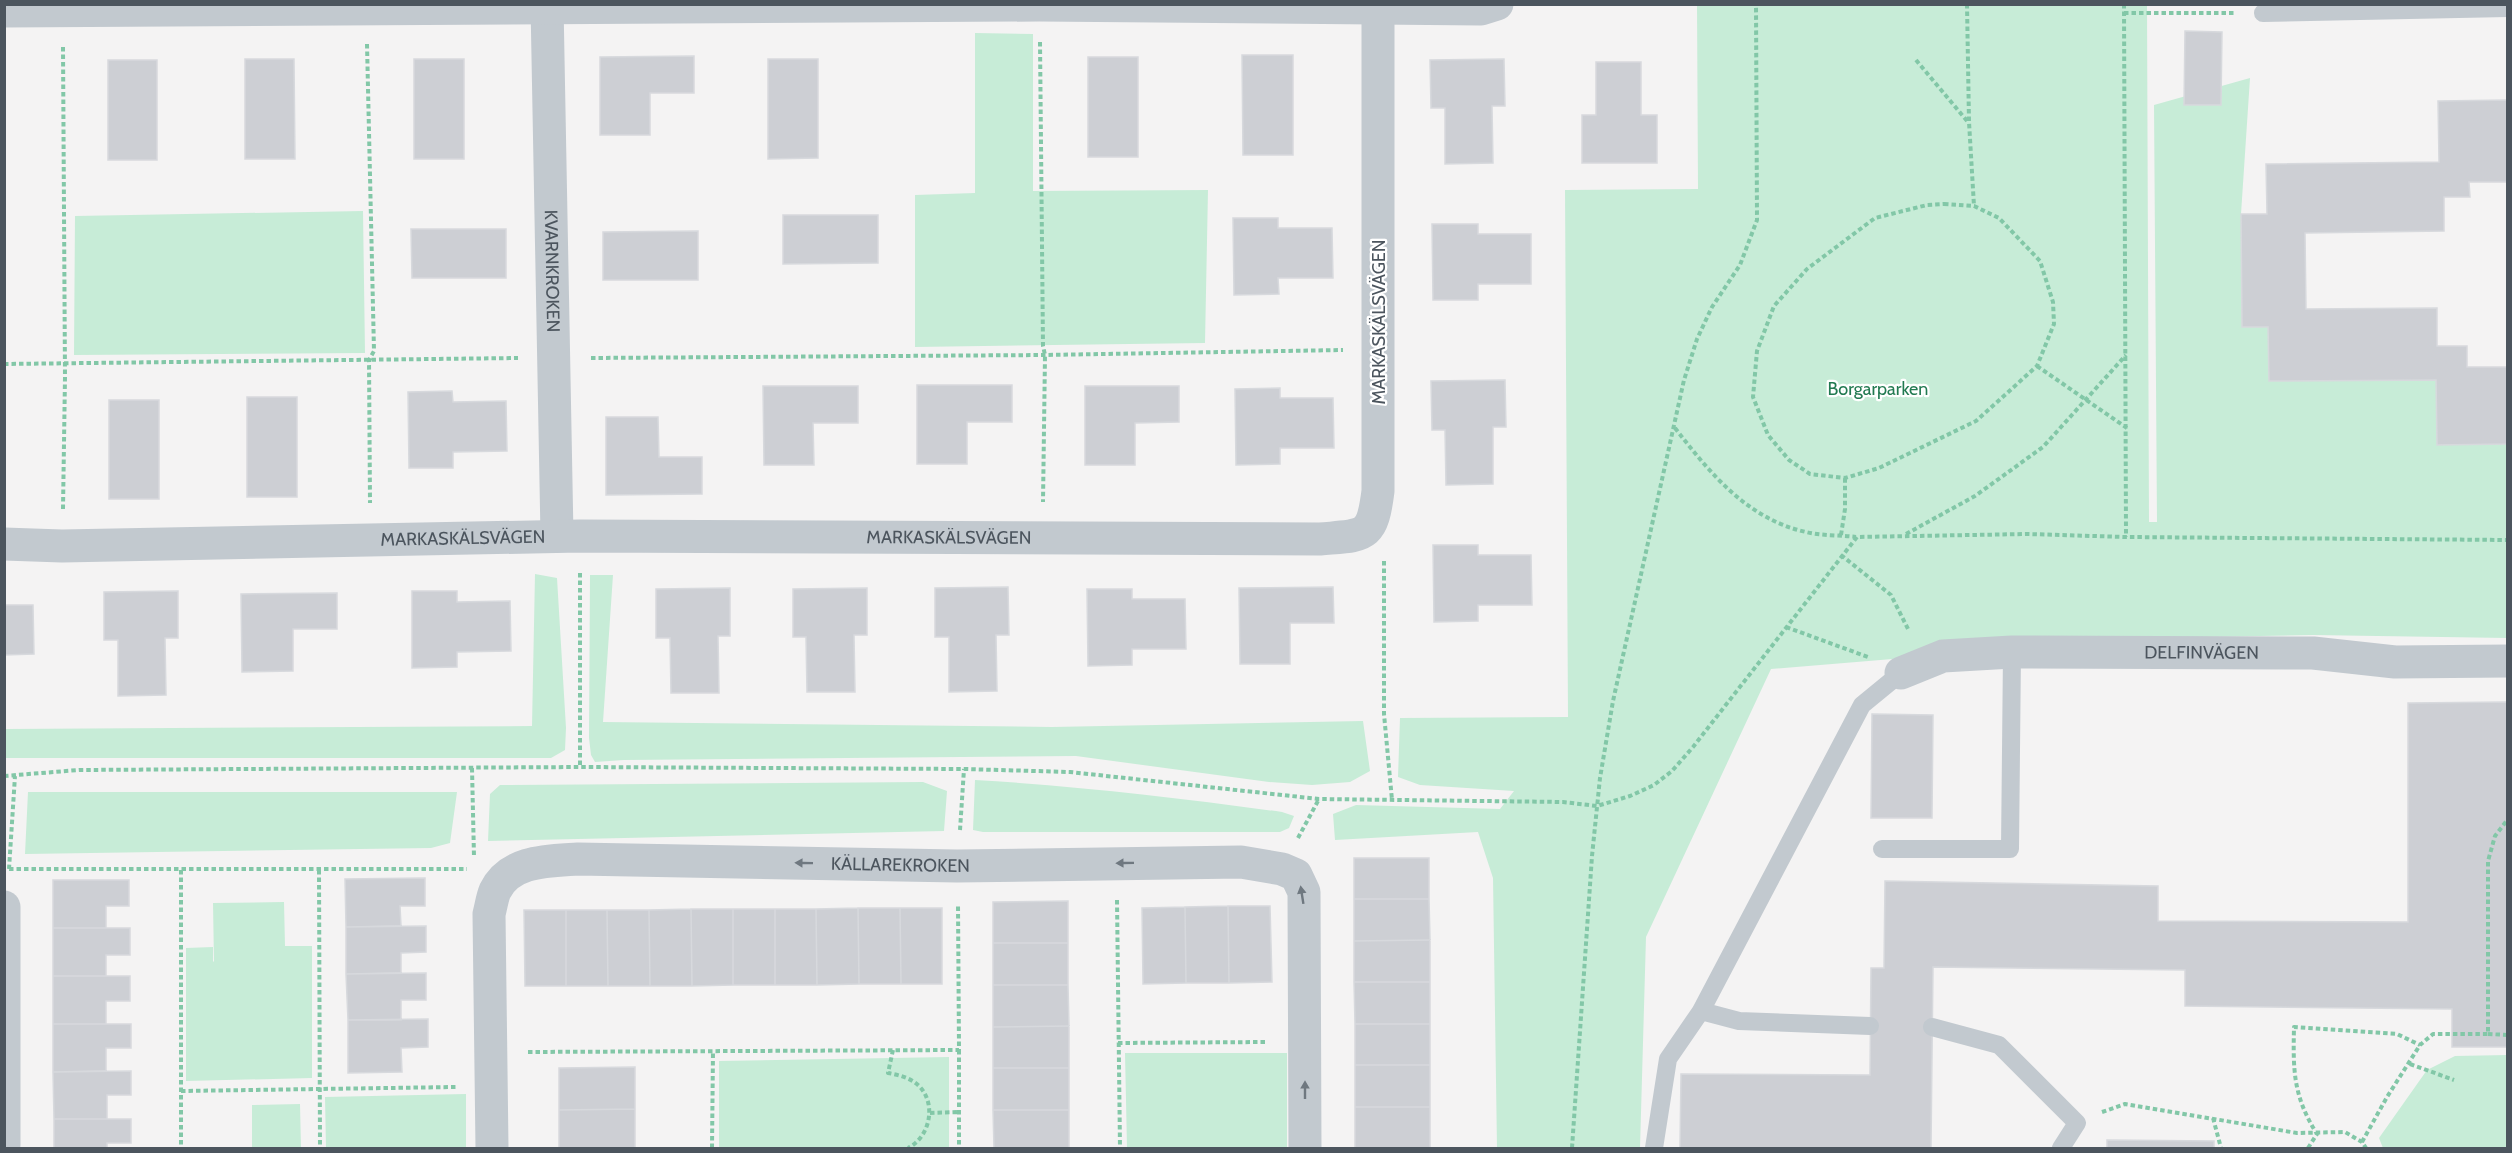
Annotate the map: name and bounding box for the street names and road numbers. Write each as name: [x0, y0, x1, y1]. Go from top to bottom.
street label: KVARNKROKEN: [540, 209, 564, 333]
street label: MARKASKÄLSVÄGEN: [1368, 240, 1390, 404]
street label: MARKASKÄLSVÄGEN: [380, 526, 546, 551]
street label: MARKASKÄLSVÄGEN: [866, 526, 1031, 549]
street label: DELFINVÄGEN: [2144, 641, 2259, 664]
street label: KÄLLAREKROKEN: [831, 853, 970, 877]

